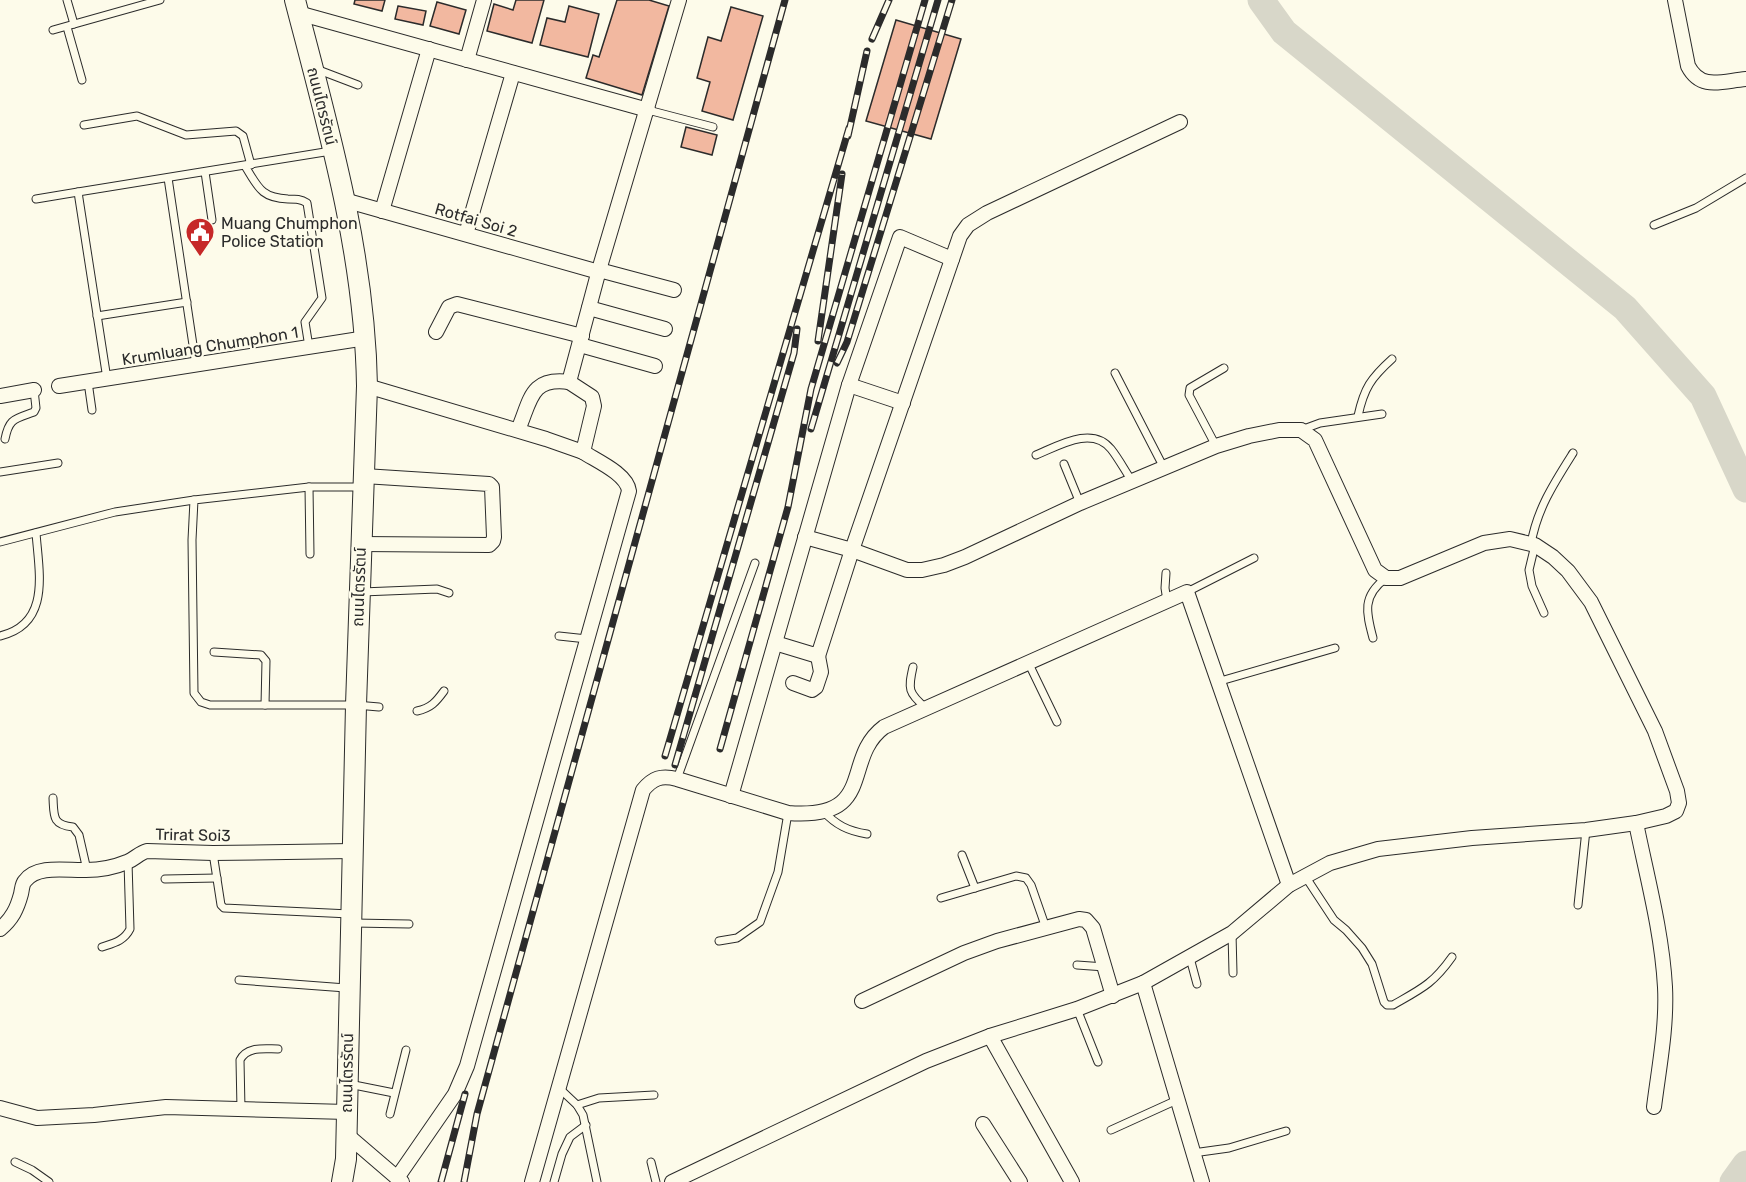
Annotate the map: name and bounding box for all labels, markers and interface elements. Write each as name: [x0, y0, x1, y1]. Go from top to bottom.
street label: ถนนไตรรัตน์: [303, 65, 341, 147]
street label: Rotfai Soi 2: [433, 199, 519, 241]
place label: Muang Chumphon Police Station: [221, 214, 358, 251]
public building icon: Muang Chumphon Police Station: [184, 216, 216, 258]
street label: Krumluang Chumphon 1: [120, 323, 300, 369]
street label: ถนนไตรรัตน์: [348, 547, 370, 627]
street label: Trirat Soi3: [155, 825, 231, 845]
street label: ถนนไตรรัตน์: [337, 1033, 357, 1113]

